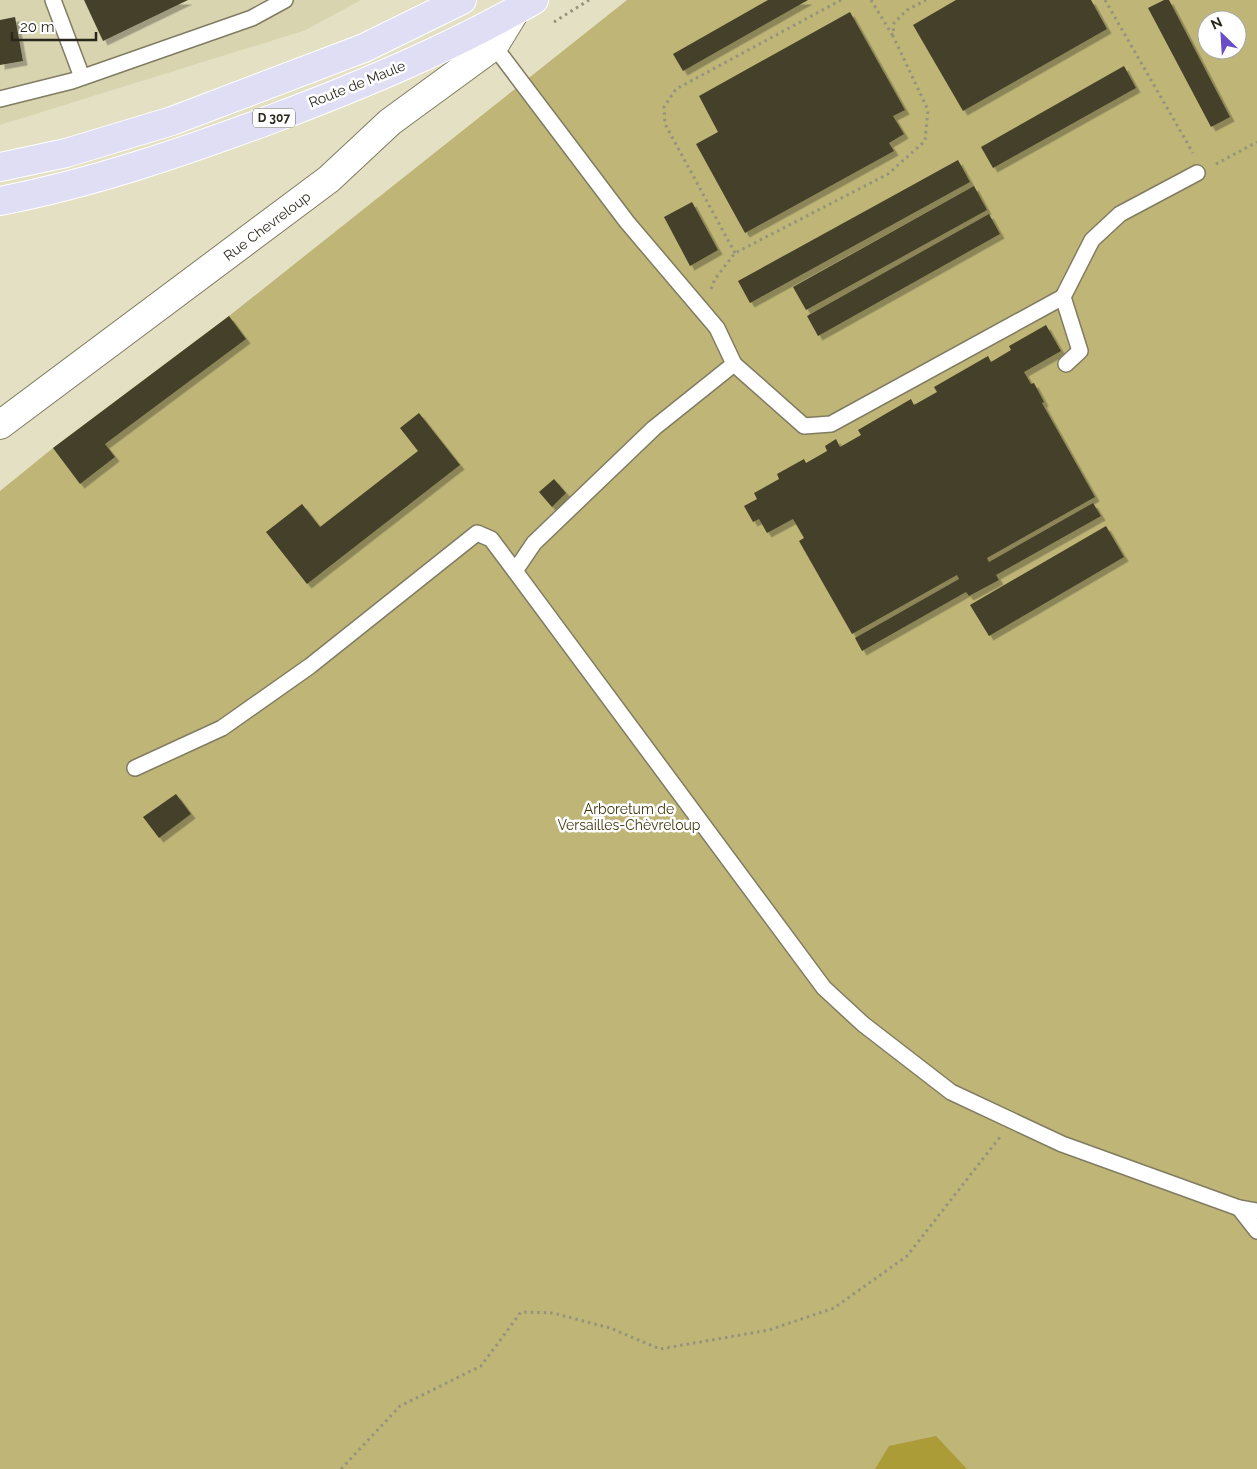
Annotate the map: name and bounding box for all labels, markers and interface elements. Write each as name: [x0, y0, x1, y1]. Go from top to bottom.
scale bar: [12, 10, 96, 42]
north arrow: [1197, 10, 1247, 60]
text: N: [1208, 14, 1225, 33]
text: 20 m: [20, 18, 55, 36]
street label: Route de Maule: [306, 57, 408, 111]
road number: D 307: [253, 109, 295, 128]
street label: Rue Chevreloup: [221, 188, 314, 264]
park label: Arboretum de Versailles-Chèvreloup: [558, 801, 701, 833]

